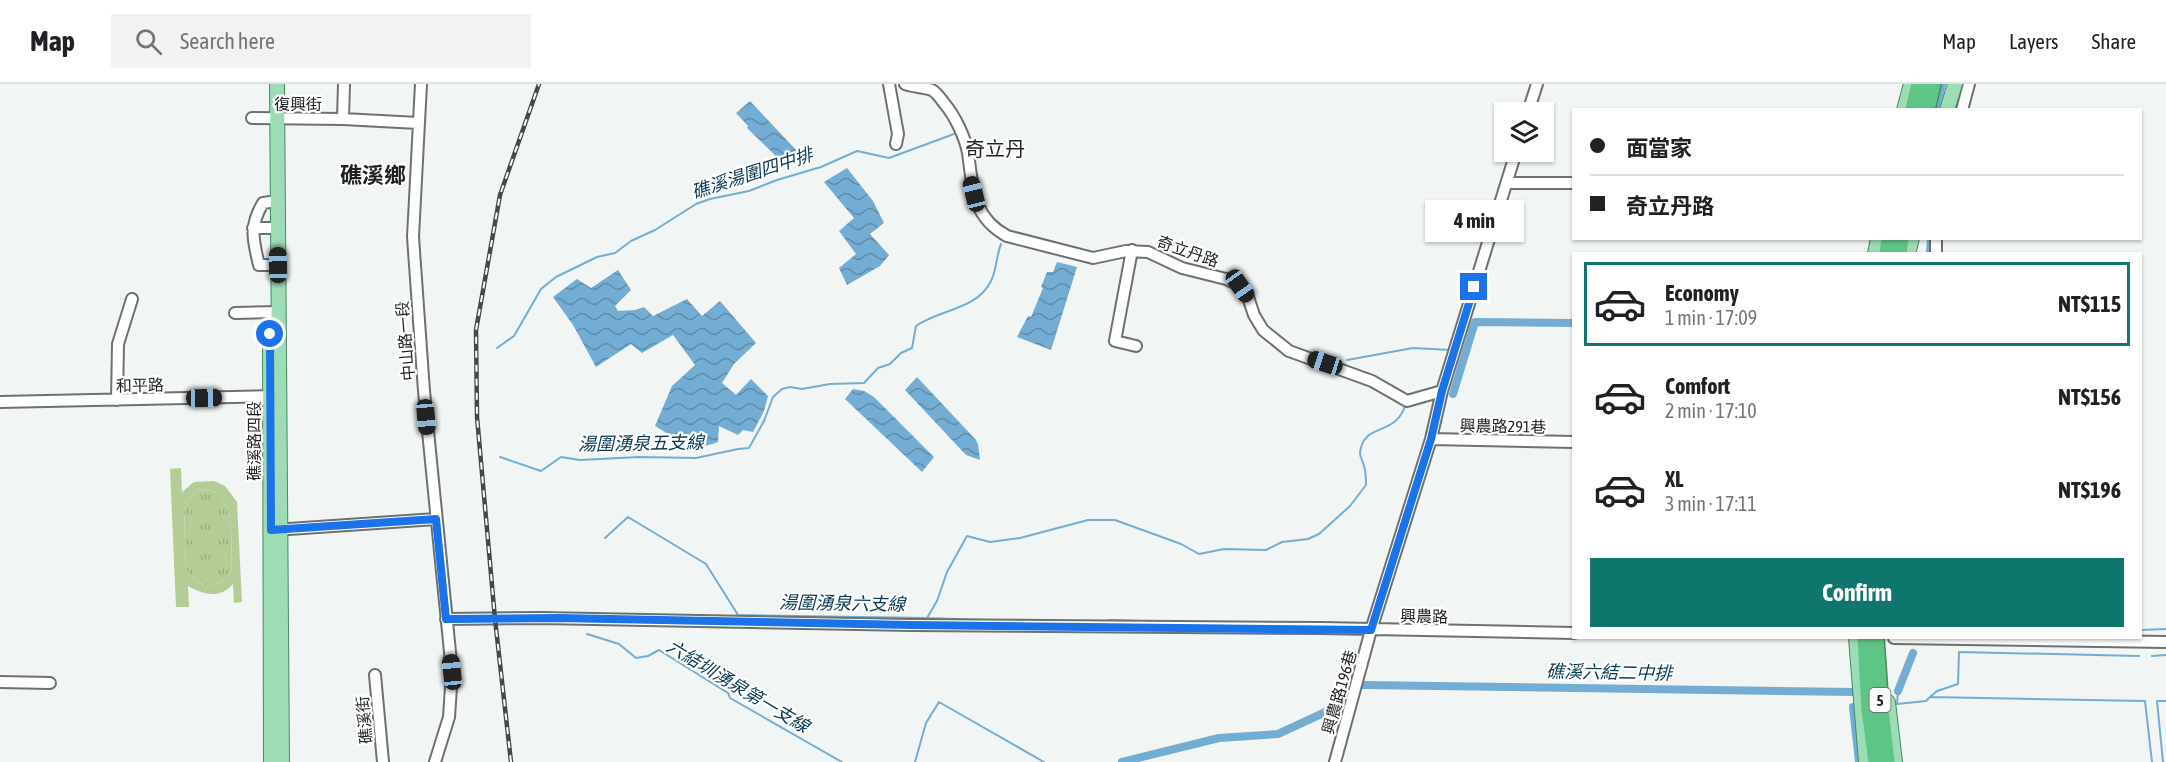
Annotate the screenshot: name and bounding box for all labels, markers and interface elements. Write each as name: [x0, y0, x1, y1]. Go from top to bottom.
search box: [111, 14, 531, 68]
text: Map: [30, 25, 75, 57]
icon: search: [132, 25, 165, 58]
text: Search here: [180, 28, 275, 54]
text: Map: [1942, 29, 1976, 53]
text: Layers: [2009, 29, 2059, 53]
text: Share: [2092, 29, 2136, 53]
street label: 復興街: [274, 95, 322, 113]
map controls: [1494, 102, 1554, 162]
button: layers: [1494, 102, 1554, 162]
text: 面當家: [1626, 135, 1692, 161]
district label: 奇立丹: [965, 137, 1025, 160]
water label: 礁溪湯圍四中排: [689, 143, 817, 202]
district label: 礁溪鄉: [340, 162, 406, 188]
car: [961, 174, 987, 214]
text: 奇立丹路: [1626, 193, 1714, 219]
callout: 4 min: [1424, 200, 1524, 242]
text: 4 min: [1454, 209, 1495, 232]
street label: 奇立丹路: [1155, 232, 1221, 270]
car: [269, 247, 287, 283]
car: [1222, 266, 1258, 306]
route end: [1460, 273, 1487, 300]
icon: car: [1593, 277, 1647, 331]
text: Economy: [1665, 280, 1739, 306]
text: NT$115: [2058, 291, 2121, 317]
street label: 中山路一段: [393, 300, 417, 382]
text: 1 min · 17:09: [1665, 306, 1757, 329]
route start: [256, 320, 283, 347]
car: [1305, 349, 1345, 377]
icon: car: [1593, 370, 1647, 424]
text: Comfort: [1665, 373, 1730, 399]
street label: 和平路: [116, 376, 164, 394]
text: NT$156: [2058, 384, 2121, 410]
car: [186, 389, 222, 407]
car: [415, 398, 437, 436]
text: 2 min · 17:10: [1665, 399, 1757, 422]
street label: 礁溪路四段: [245, 401, 263, 481]
street label: 興農路291巷: [1460, 416, 1546, 436]
water label: 湯圍湧泉五支線: [578, 431, 706, 455]
icon: car: [1593, 463, 1647, 517]
text: XL: [1665, 466, 1683, 492]
text: NT$196: [2058, 477, 2121, 503]
text: 3 min · 17:11: [1665, 492, 1757, 515]
button: Confirm: [1590, 558, 2124, 627]
water label: 湯圍湧泉六支線: [779, 591, 907, 615]
street label: 興農路: [1400, 607, 1448, 625]
water label: 六結圳湧泉第一支線: [663, 635, 815, 738]
street label: 興農路196巷: [1318, 648, 1360, 736]
car: [441, 653, 463, 691]
water label: 礁溪六結二中排: [1546, 660, 1674, 684]
road number: 5: [1870, 688, 1890, 712]
street label: 礁溪街: [353, 695, 375, 745]

